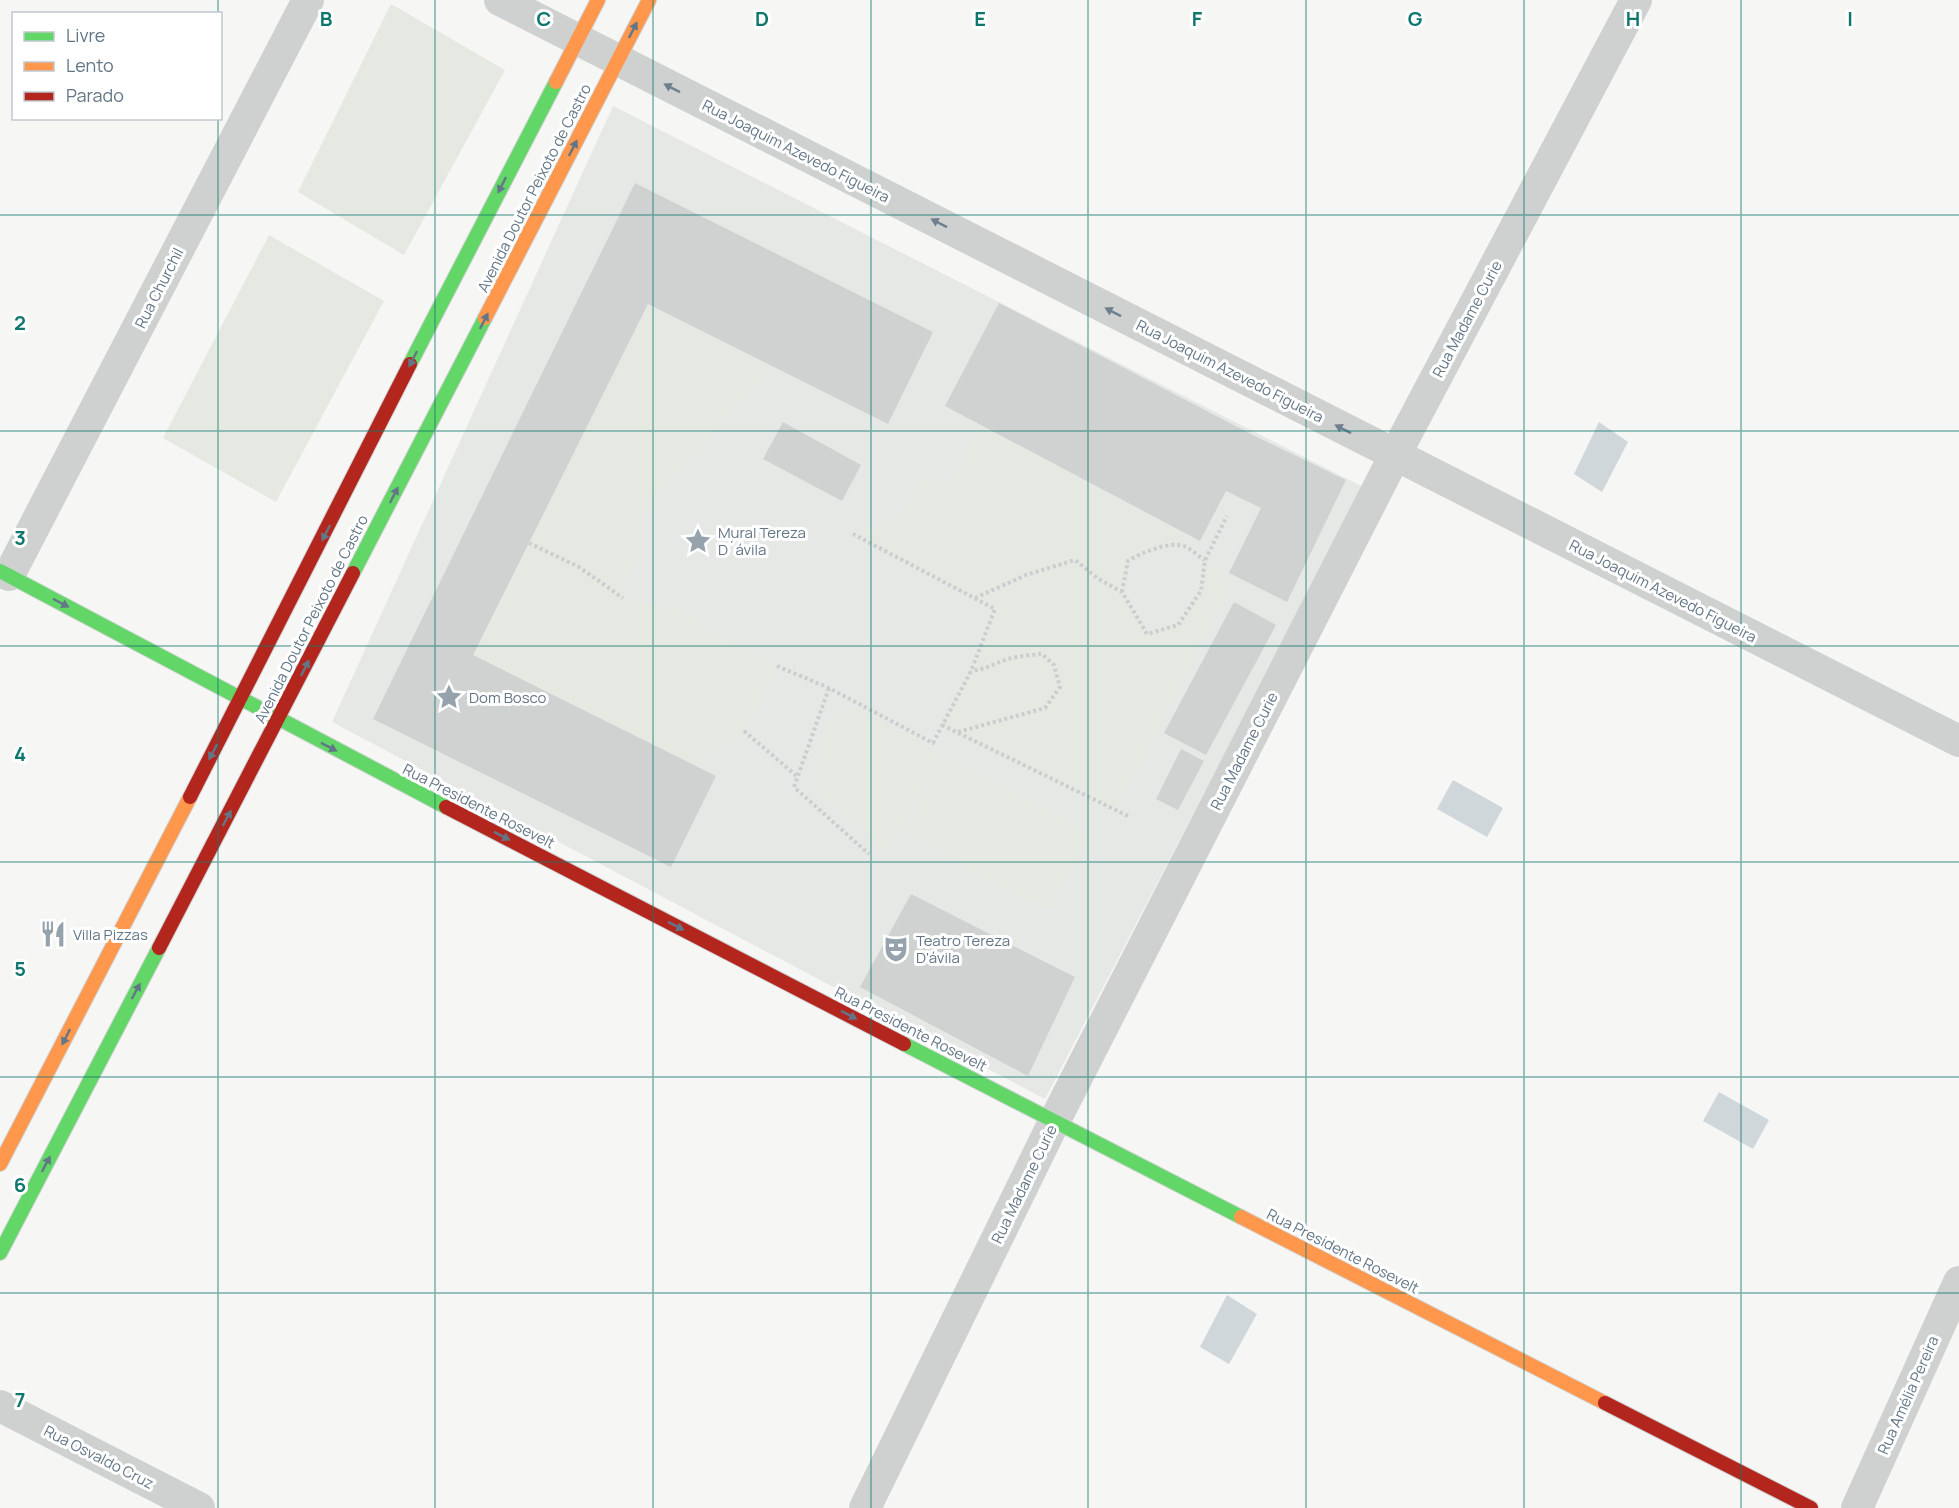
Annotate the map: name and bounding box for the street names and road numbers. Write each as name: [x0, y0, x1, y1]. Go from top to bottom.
street label: Avenida Doutor Peixoto de Castro: [472, 80, 596, 296]
street label: Rua Joaquim Azevedo Figueira: [699, 95, 893, 207]
street label: Rua Churchil: [130, 244, 188, 332]
street label: Rua Madame Curie: [1427, 257, 1507, 381]
street label: Rua Joaquim Azevedo Figueira: [1133, 315, 1327, 427]
street label: Avenida Doutor Peixoto de Castro: [249, 511, 373, 727]
street label: Rua Joaquim Azevedo Figueira: [1566, 535, 1760, 647]
street label: Rua Madame Curie: [1205, 688, 1283, 814]
street label: Rua Presidente Rosevelt: [399, 758, 559, 854]
street label: Rua Presidente Rosevelt: [831, 981, 991, 1077]
street label: Rua Madame Curie: [986, 1121, 1062, 1247]
street label: Rua Presidente Rosevelt: [1263, 1203, 1423, 1299]
street label: Rua Amélia Pereira: [1872, 1332, 1944, 1458]
street label: Rua Osvaldo Cruz: [40, 1420, 158, 1494]

